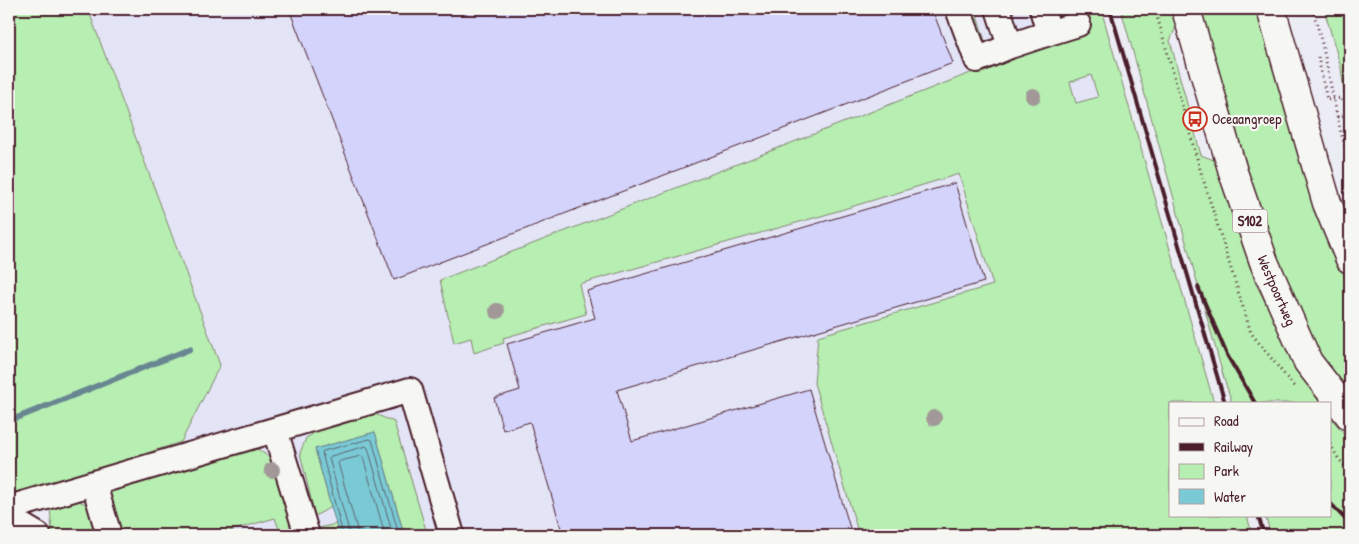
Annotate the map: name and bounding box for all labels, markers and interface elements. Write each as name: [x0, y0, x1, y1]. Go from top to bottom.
bus stop icon: Oceaangroep: [1182, 106, 1208, 132]
place label: Oceaangroep: [1212, 108, 1282, 129]
road number: S102: [1232, 210, 1268, 232]
street label: Westpoortweg: [1252, 252, 1302, 329]
legend: [1169, 402, 1332, 516]
text: Road: [1214, 410, 1239, 431]
text: Railway: [1214, 436, 1253, 457]
text: Park: [1214, 460, 1239, 481]
text: Water: [1214, 486, 1246, 507]

